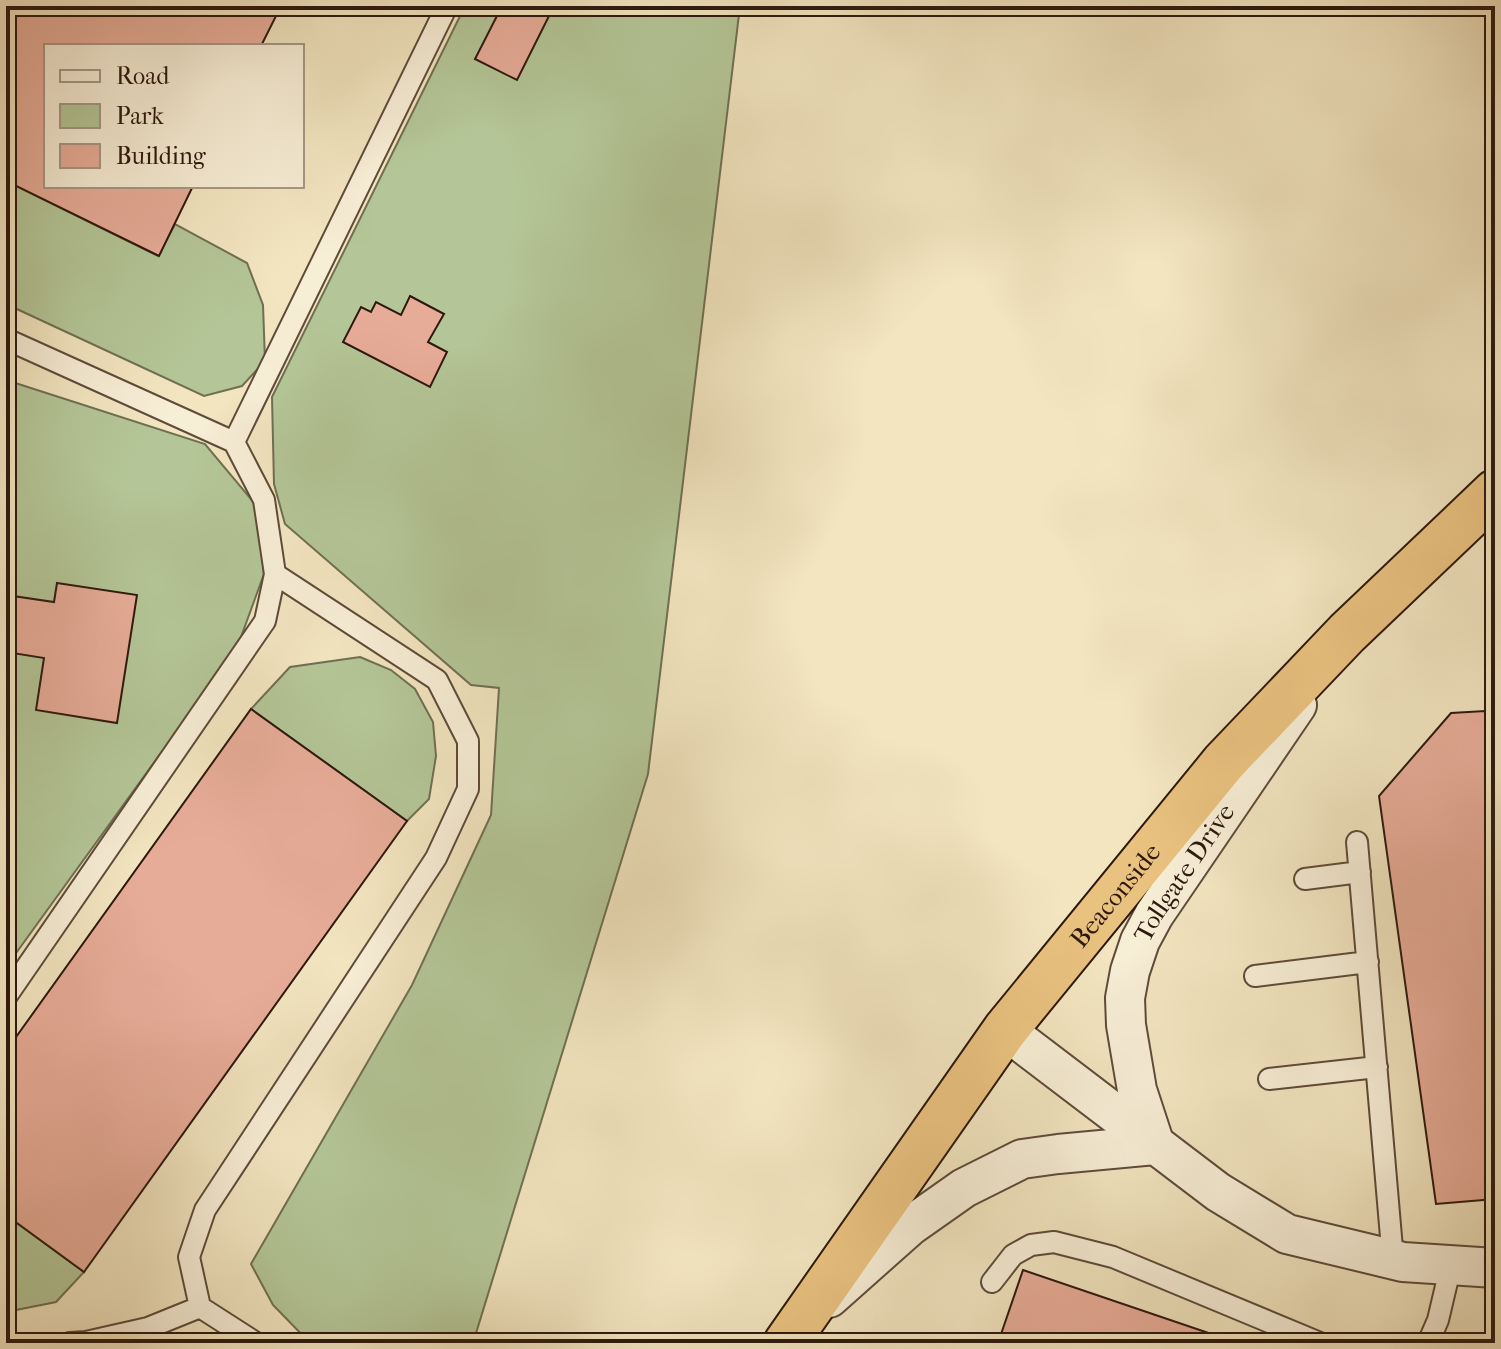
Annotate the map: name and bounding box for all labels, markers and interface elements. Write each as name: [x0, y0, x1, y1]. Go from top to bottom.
legend: [44, 44, 304, 188]
text: Road: [116, 62, 170, 90]
text: Park: [116, 102, 164, 130]
text: Building: [116, 142, 207, 170]
street label: Tollgate Drive: [1127, 798, 1241, 947]
street label: Beaconside: [1063, 837, 1167, 954]

